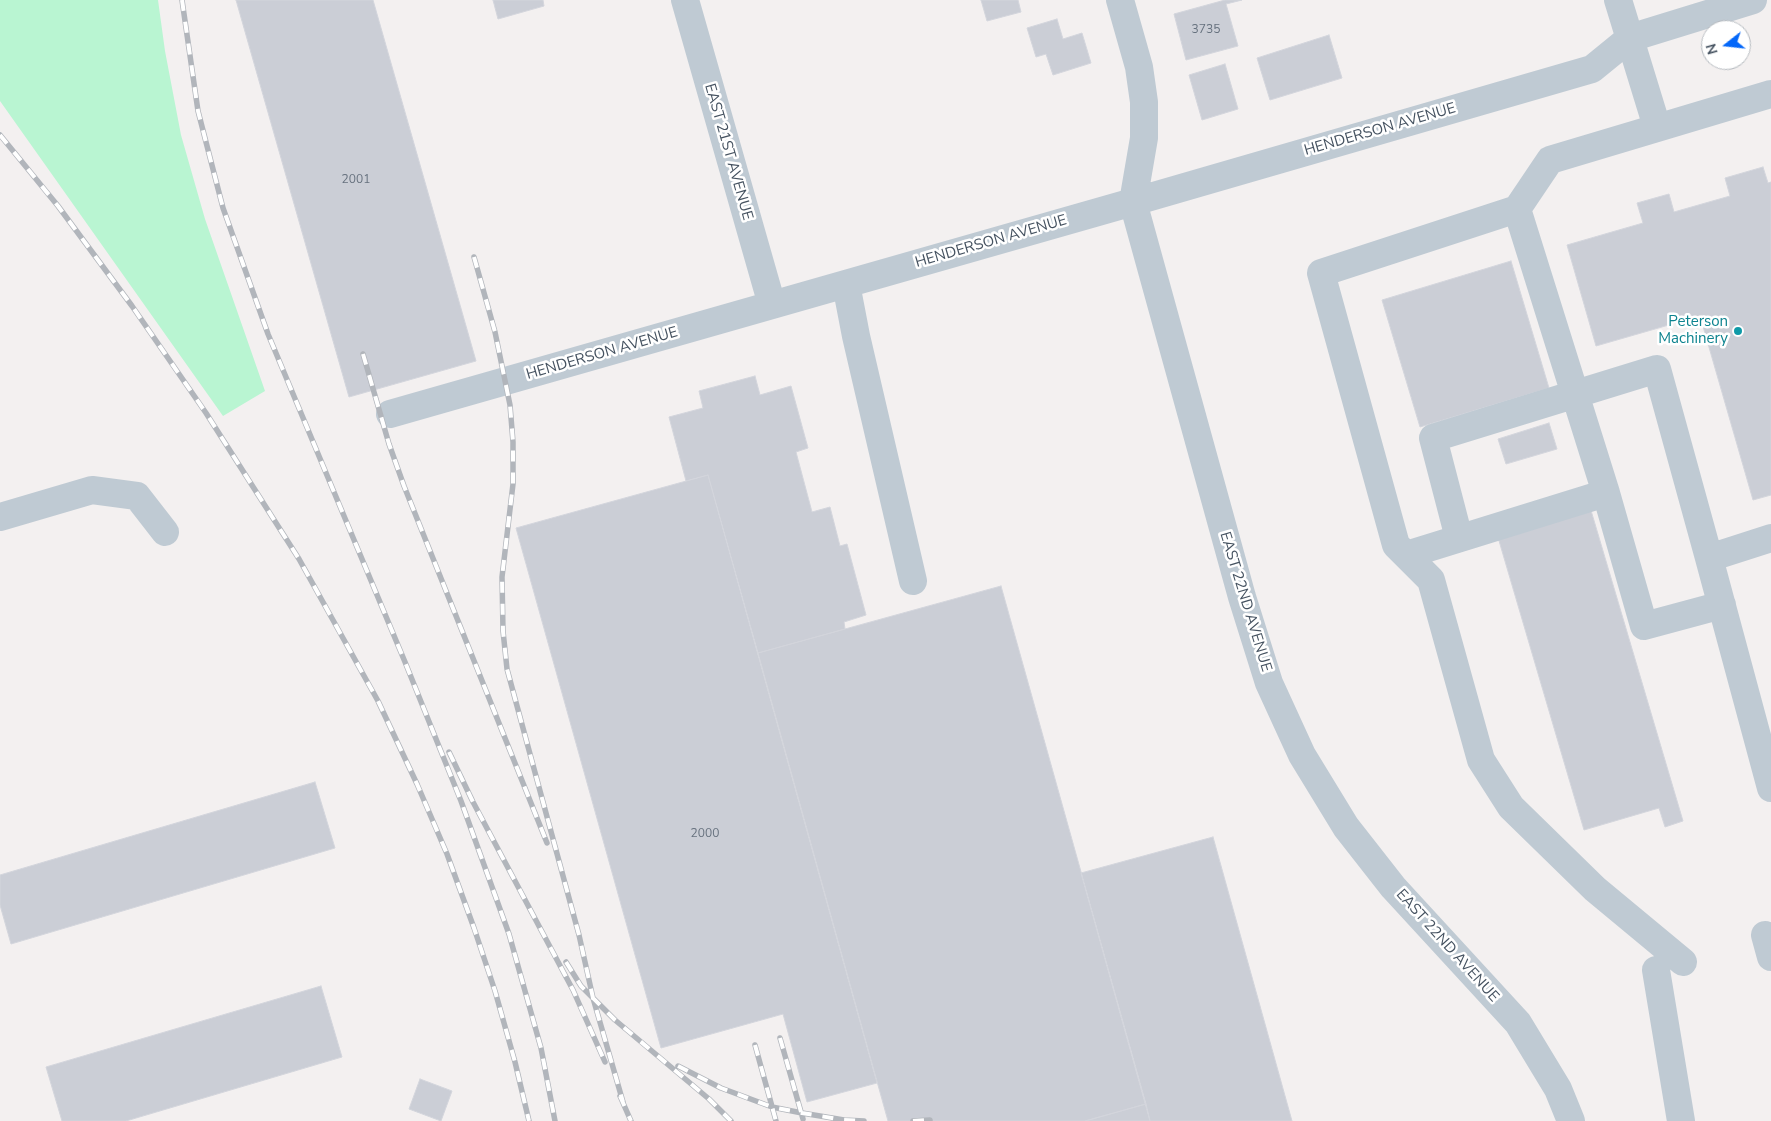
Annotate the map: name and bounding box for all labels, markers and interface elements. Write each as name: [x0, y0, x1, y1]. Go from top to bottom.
north arrow: [1701, 20, 1751, 70]
house number: 3735: [1192, 23, 1220, 37]
text: N: [1701, 41, 1723, 57]
street label: EAST 21ST AVENUE: [700, 82, 756, 222]
street label: HENDERSON AVENUE: [1302, 100, 1458, 160]
house number: 2001: [342, 173, 370, 187]
street label: HENDERSON AVENUE: [913, 212, 1069, 272]
place label: Peterson Machinery: [1658, 313, 1728, 348]
street label: HENDERSON AVENUE: [524, 324, 680, 384]
marker: Peterson Machinery: [1732, 325, 1744, 337]
street label: EAST 22ND AVENUE: [1215, 530, 1275, 674]
house number: 2000: [691, 827, 719, 841]
street label: EAST 22ND AVENUE: [1392, 886, 1502, 1006]

